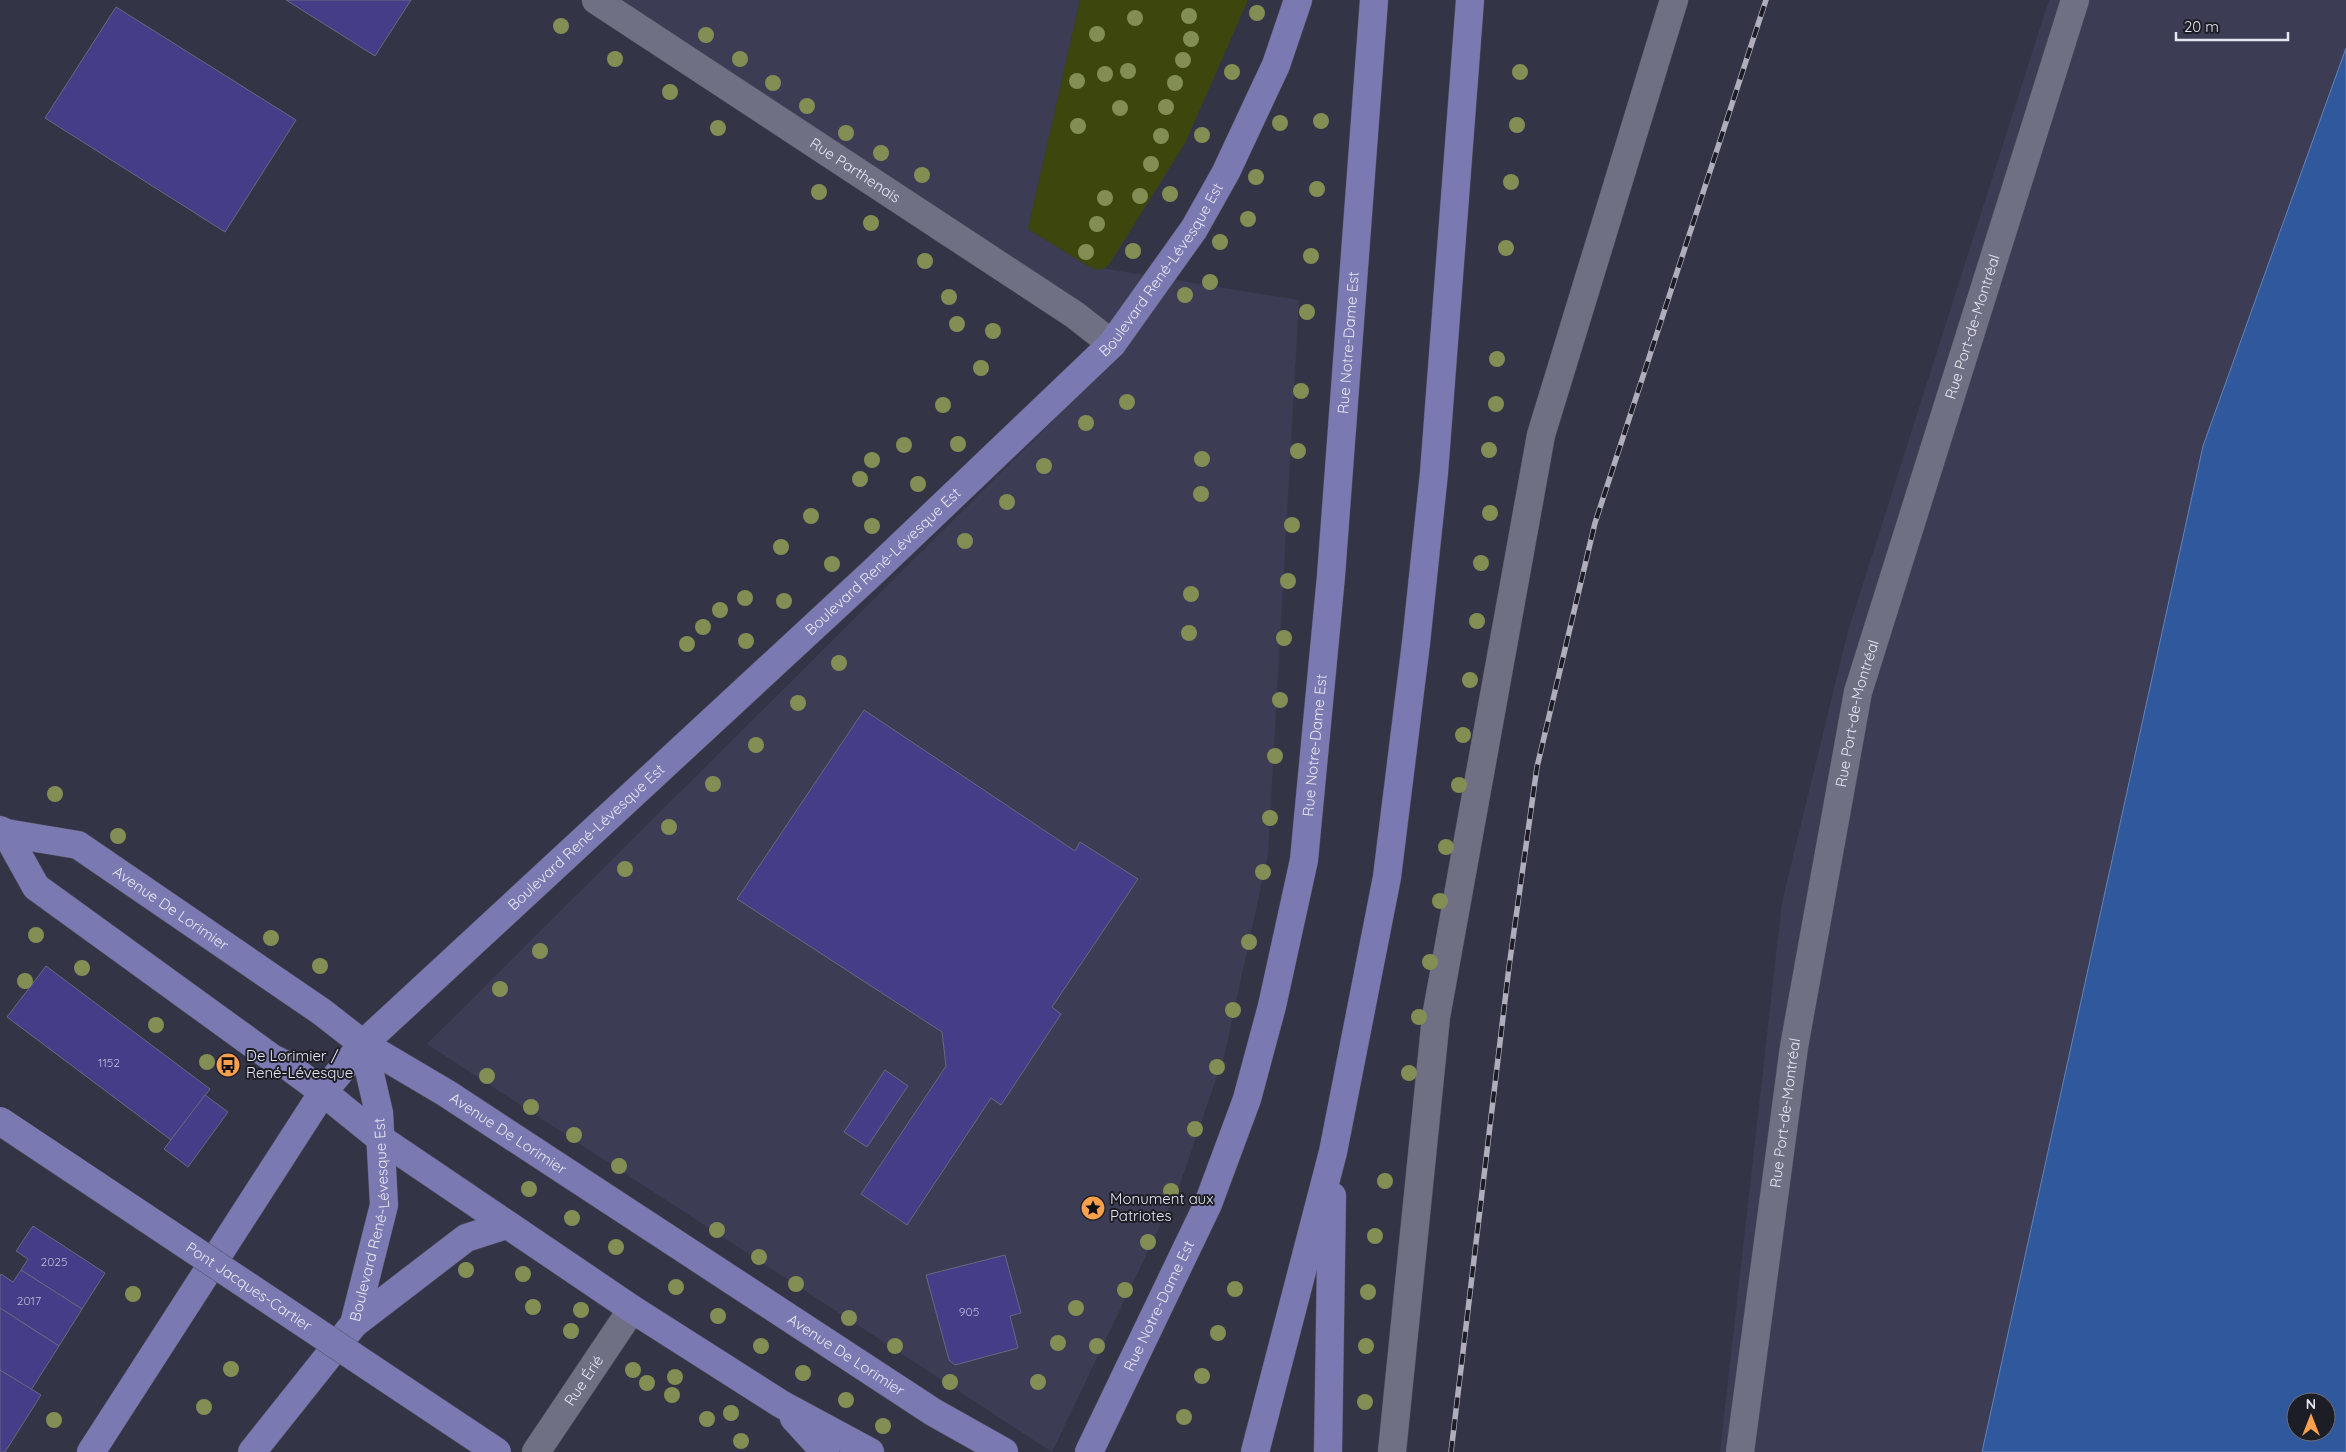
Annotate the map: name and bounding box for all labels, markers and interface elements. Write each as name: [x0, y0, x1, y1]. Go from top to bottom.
scale bar: [2176, 10, 2288, 42]
text: 20 m: [2184, 17, 2219, 36]
street label: Rue Parthenais: [806, 133, 904, 207]
street label: Boulevard René-Lévesque Est: [1095, 179, 1227, 360]
street label: Rue Port-de-Montréal: [1940, 252, 2004, 402]
street label: Rue Notre-Dame Est: [1333, 271, 1363, 415]
street label: Boulevard René-Lévesque Est: [801, 483, 964, 639]
street label: Rue Port-de-Montréal: [1831, 637, 1883, 789]
street label: Rue Notre-Dame Est: [1298, 673, 1331, 817]
street label: Boulevard René-Lévesque Est: [504, 760, 668, 914]
street label: Avenue De Lorimier: [109, 862, 233, 954]
street label: Rue Port-de-Montréal: [1765, 1037, 1804, 1189]
place label: De Lorimier / René-Lévesque: [246, 1046, 353, 1082]
bus stop icon: De Lorimier / René-Lévesque: [215, 1052, 241, 1078]
house number: 1152: [98, 1055, 120, 1070]
street label: Avenue De Lorimier: [446, 1088, 571, 1179]
street label: Boulevard René-Lévesque Est: [345, 1118, 393, 1323]
place label: Monument aux Patriotes: [1110, 1189, 1213, 1225]
place icon: Monument aux Patriotes: [1080, 1195, 1106, 1221]
street label: Rue Notre-Dame Est: [1119, 1237, 1198, 1374]
street label: Pont Jacques-Cartier: [182, 1238, 316, 1335]
house number: 2025: [41, 1254, 67, 1269]
house number: 2017: [17, 1293, 41, 1308]
house number: 905: [959, 1304, 979, 1319]
street label: Avenue De Lorimier: [784, 1309, 909, 1400]
street label: Rue Érié: [560, 1351, 607, 1409]
north arrow: [2286, 1392, 2336, 1442]
text: N: [2306, 1395, 2316, 1413]

